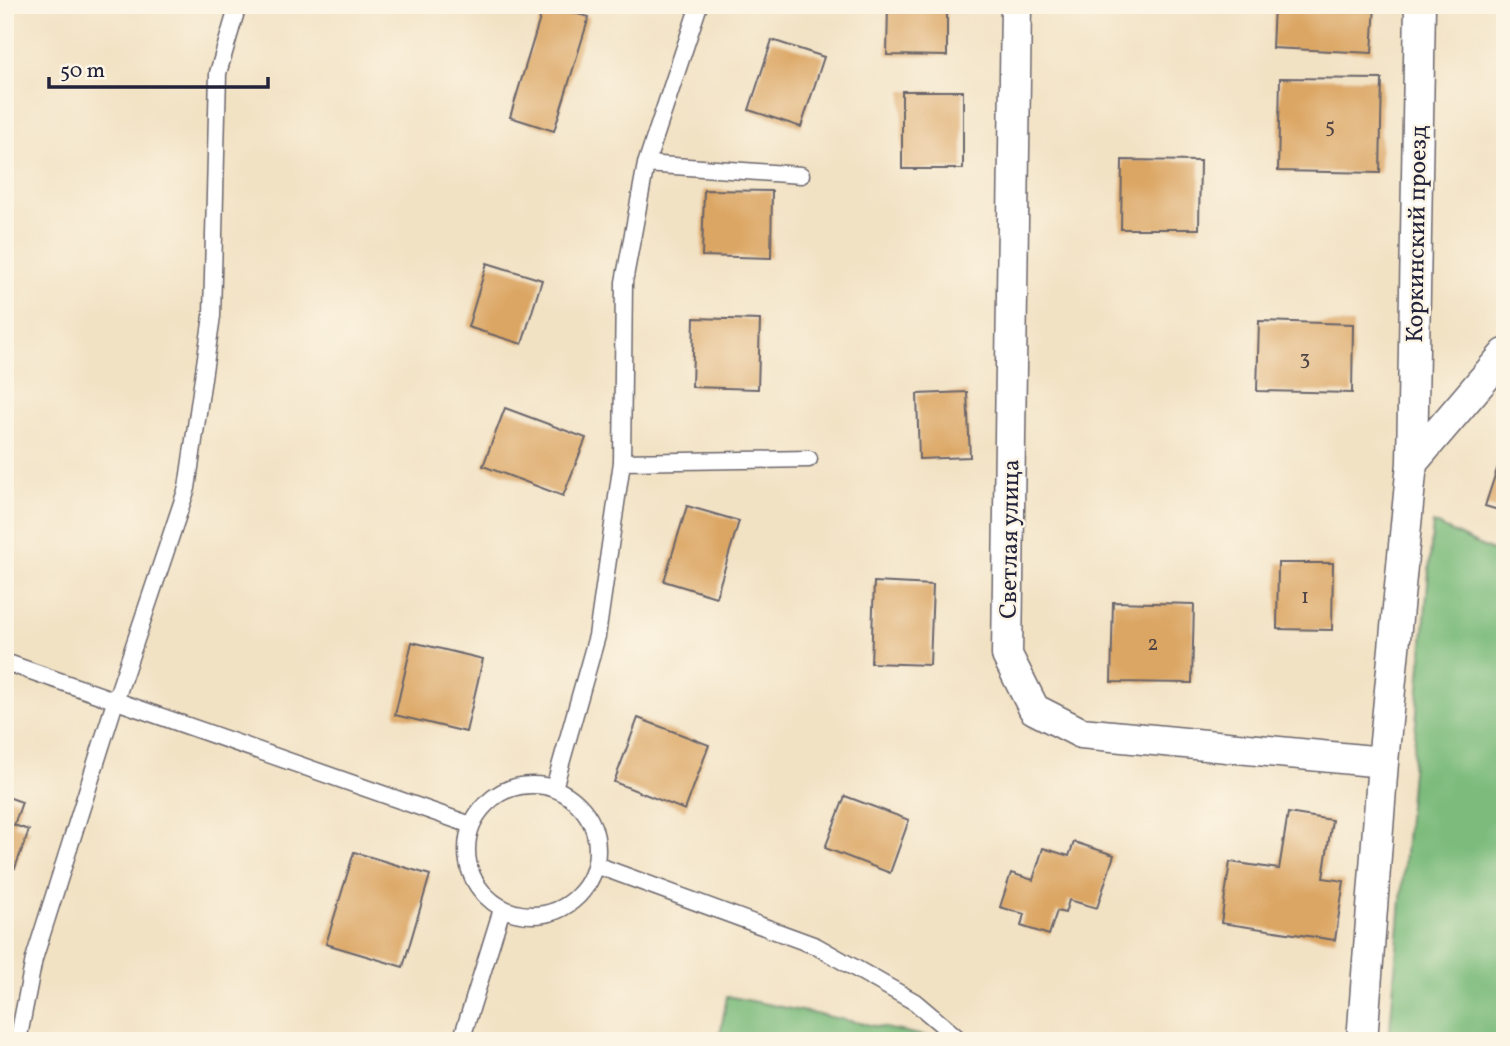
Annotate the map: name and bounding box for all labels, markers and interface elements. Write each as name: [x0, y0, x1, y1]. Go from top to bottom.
scale bar: [49, 46, 268, 90]
text: 50 m: [60, 57, 105, 86]
house number: 5: [1325, 112, 1335, 141]
street label: Коркинский проезд: [1399, 125, 1437, 343]
house number: 3: [1300, 344, 1310, 373]
street label: Светлая улица: [993, 459, 1029, 619]
house number: 1: [1301, 583, 1309, 612]
house number: 2: [1147, 630, 1159, 659]

